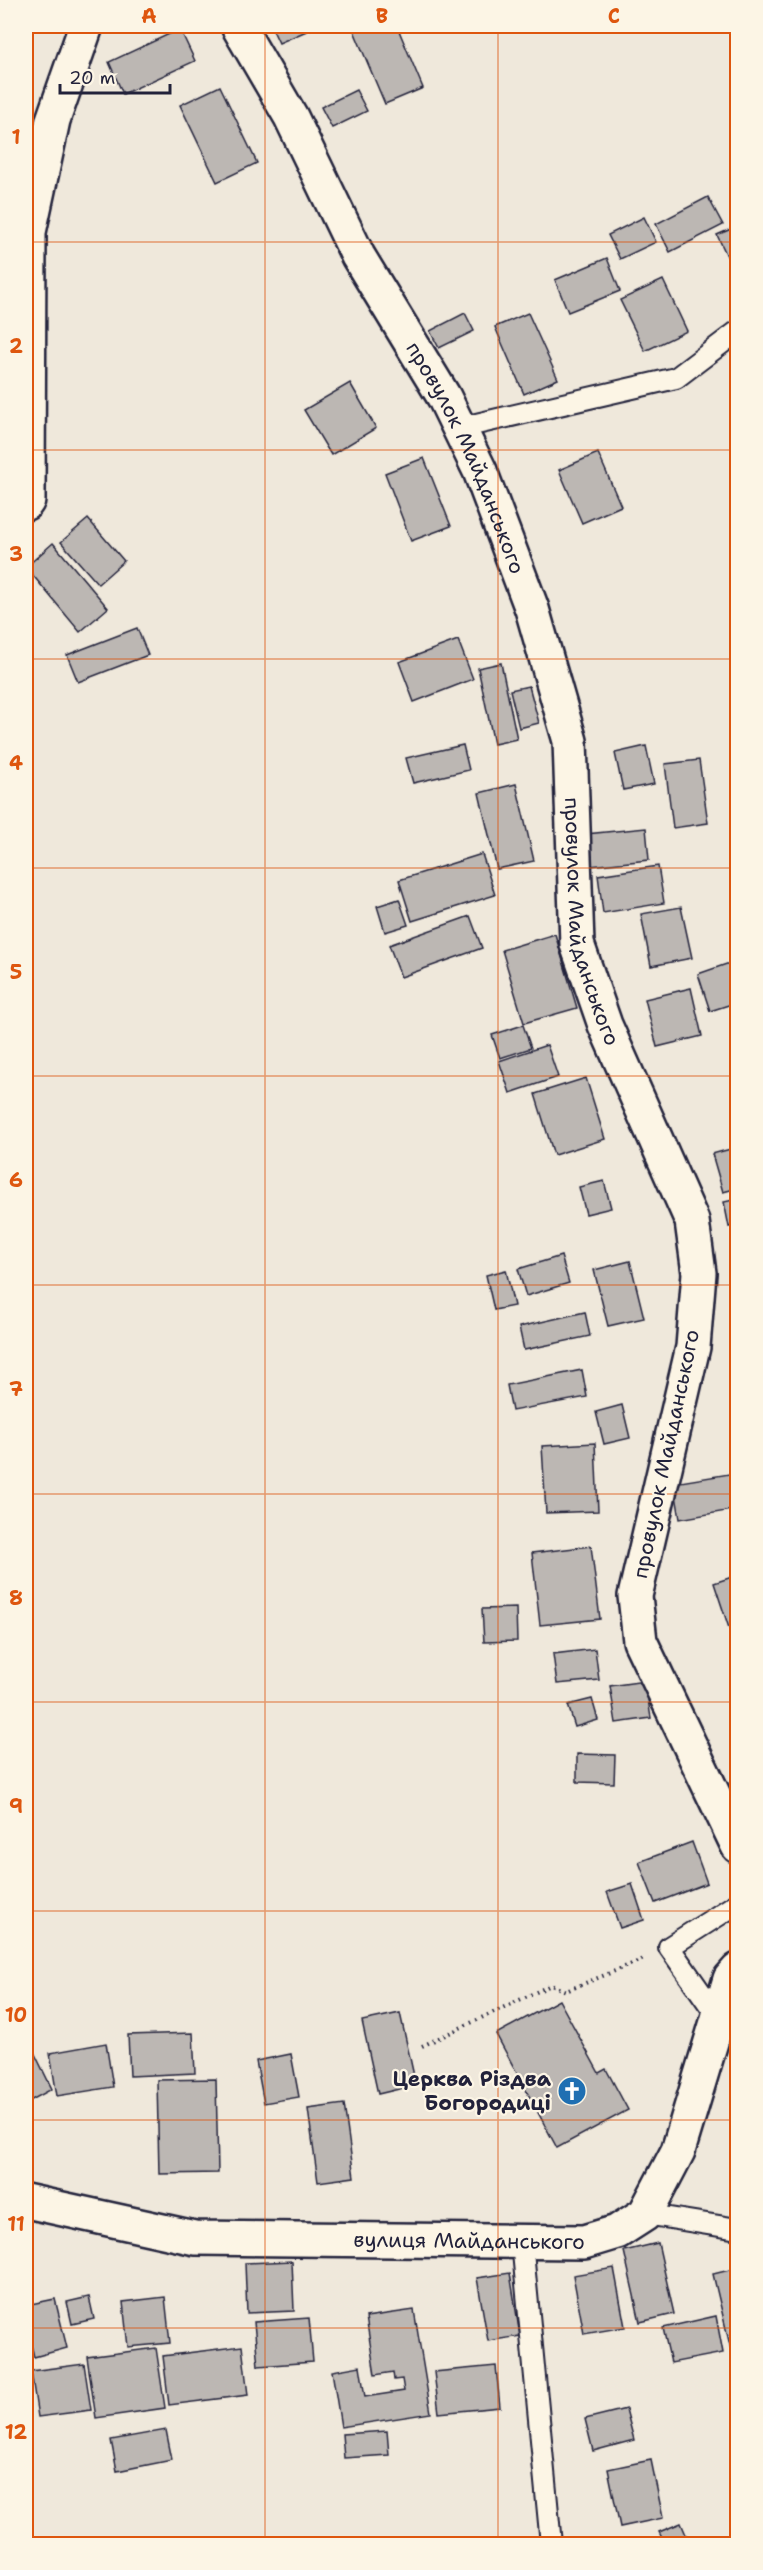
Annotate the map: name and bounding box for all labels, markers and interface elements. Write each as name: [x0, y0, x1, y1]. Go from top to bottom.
text: A: [141, 3, 157, 29]
text: B: [376, 3, 388, 29]
text: C: [608, 3, 620, 29]
scale bar: [60, 57, 170, 95]
text: 20 m: [69, 66, 115, 90]
text: 1: [11, 124, 21, 150]
text: 2: [9, 333, 23, 359]
street label: провулок Майданського: [399, 336, 531, 578]
text: 3: [9, 541, 23, 567]
text: 4: [9, 750, 23, 776]
street label: провулок Майданського: [558, 797, 626, 1050]
text: 5: [10, 959, 22, 985]
text: 6: [9, 1167, 23, 1193]
street label: провулок Майданського: [626, 1327, 706, 1581]
text: 7: [9, 1376, 23, 1402]
text: 8: [9, 1585, 23, 1611]
text: 9: [9, 1793, 23, 1819]
text: 10: [5, 2002, 27, 2028]
place label: Церква Різдва Богородиці: [393, 2065, 552, 2117]
church icon: Церква Різдва Богородиці: [556, 2075, 588, 2107]
text: 11: [7, 2211, 25, 2237]
street label: вулиця Майданського: [353, 2226, 585, 2256]
text: 12: [5, 2419, 27, 2445]

